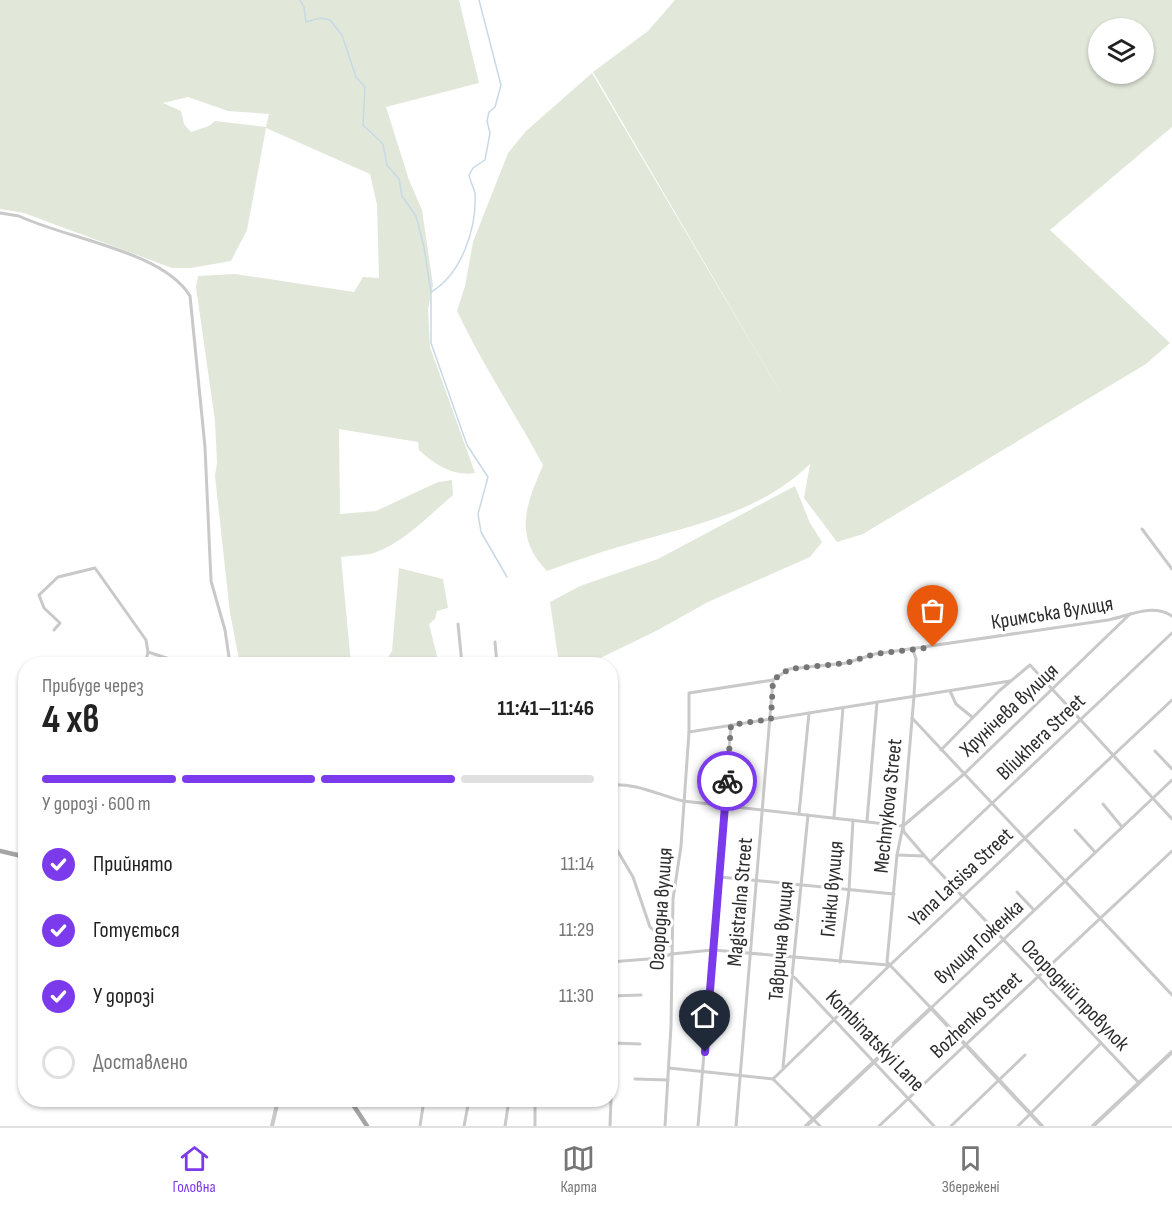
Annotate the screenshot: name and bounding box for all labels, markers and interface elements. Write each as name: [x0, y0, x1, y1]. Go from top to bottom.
map controls: [1088, 18, 1154, 84]
button: layers: [1088, 18, 1154, 84]
pin: [907, 585, 958, 647]
street label: Кримська вулиця: [989, 591, 1115, 635]
icon: bag: [916, 594, 949, 627]
street label: Хрунічева вулиця: [954, 658, 1063, 762]
text: Прибуде через: [42, 674, 144, 698]
street label: Bliukhera Street: [992, 689, 1090, 785]
text: 11:41–11:46: [497, 695, 594, 722]
text: 4 хв: [42, 697, 100, 744]
street label: Mechnykova Street: [869, 738, 907, 874]
courier: [697, 751, 757, 811]
icon: bike: [711, 765, 744, 798]
text: У дорозі · 600 m: [42, 792, 151, 816]
street label: Yana Latsisa Street: [904, 822, 1018, 932]
street label: Magistralna Street: [722, 837, 758, 967]
street label: Глінки вулиця: [815, 840, 849, 938]
street label: Огородна вулиця: [644, 847, 678, 971]
icon: check: [42, 848, 75, 881]
text: Прийнято: [93, 851, 173, 878]
text: 11:14: [561, 852, 594, 876]
street label: Таврична вулиця: [763, 880, 799, 1002]
street label: вулиця Гоженка: [929, 894, 1029, 990]
icon: check: [42, 914, 75, 947]
text: Готується: [93, 917, 180, 944]
text: 11:29: [559, 918, 594, 942]
street label: Огородній провулок: [1016, 934, 1134, 1056]
street label: Bozhenko Street: [925, 966, 1027, 1064]
icon: check: [42, 980, 75, 1013]
text: У дорозі: [93, 983, 154, 1010]
text: 11:30: [559, 984, 594, 1008]
street label: Kombinatskyi Lane: [820, 985, 930, 1097]
pin: [679, 990, 730, 1052]
icon: home: [688, 999, 721, 1032]
text: Доставлено: [93, 1049, 188, 1076]
tab: Головна: [172, 1142, 216, 1197]
tab: Карта: [560, 1142, 597, 1197]
tab: Збережені: [942, 1142, 1000, 1197]

